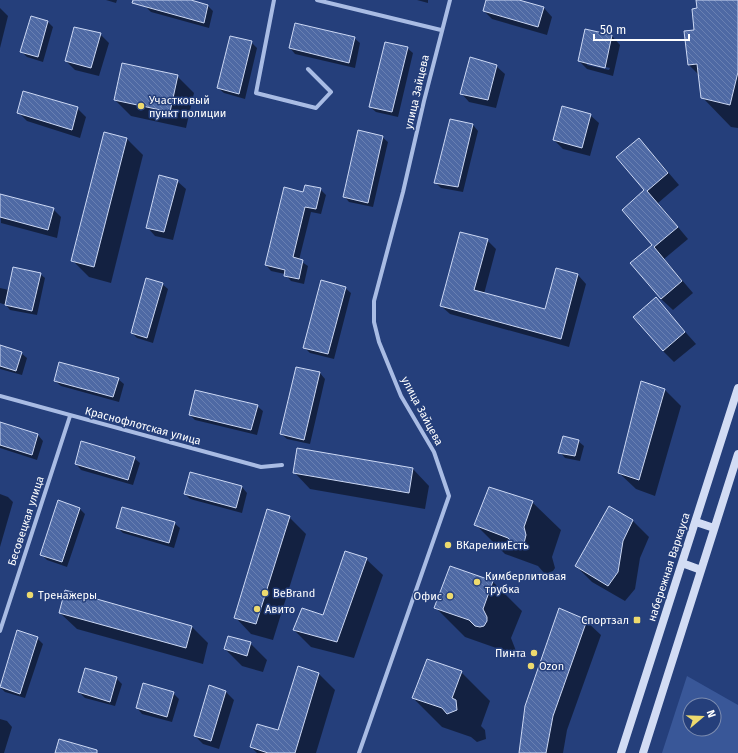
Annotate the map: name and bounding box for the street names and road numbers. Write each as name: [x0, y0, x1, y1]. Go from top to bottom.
street label: улица Зайцева: [402, 53, 432, 131]
street label: улица Зайцева: [398, 374, 446, 448]
street label: Краснофлотская улица: [84, 404, 202, 448]
street label: Бесовецкая улица: [5, 474, 47, 568]
street label: набережная Варкауса: [645, 511, 693, 623]

